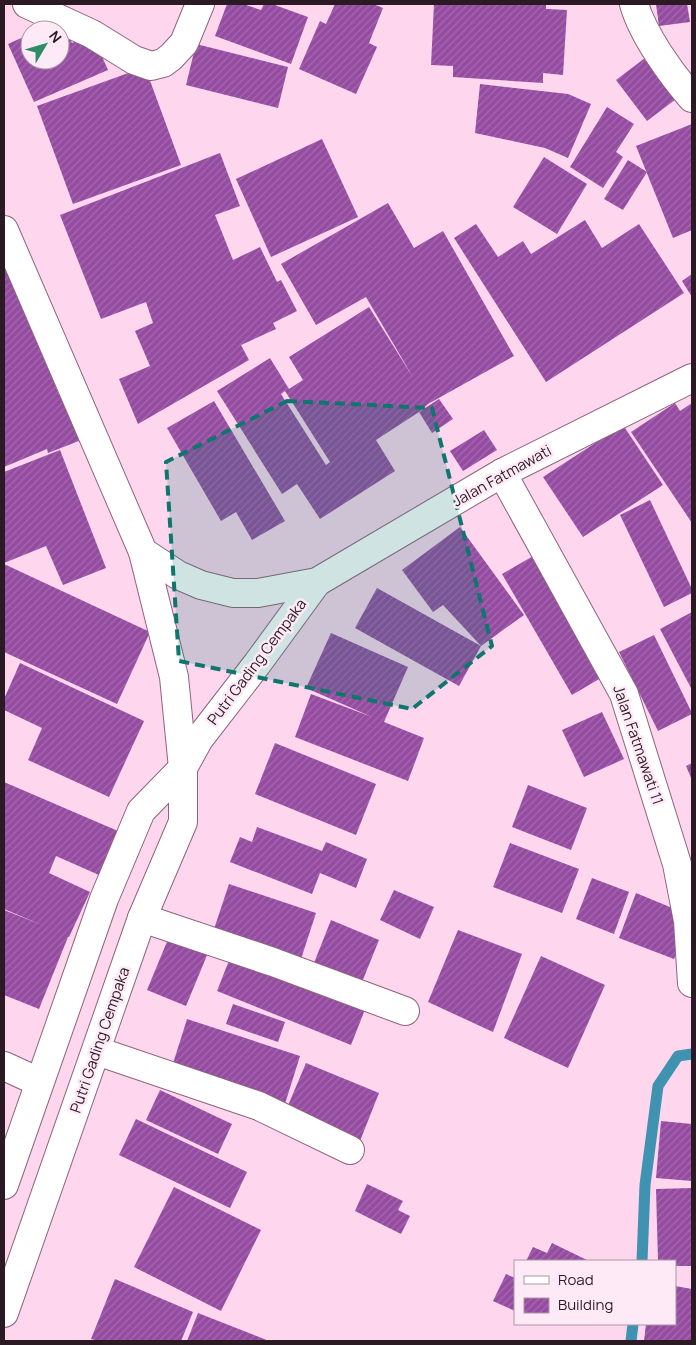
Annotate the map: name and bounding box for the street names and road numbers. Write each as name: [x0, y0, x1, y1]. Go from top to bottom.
street label: Jalan Fatmawati: [448, 440, 555, 511]
street label: Putri Gading Cempaka: [202, 594, 311, 729]
street label: Jalan Fatmawati 11: [608, 682, 669, 807]
street label: Putri Gading Cempaka: [65, 964, 134, 1116]

